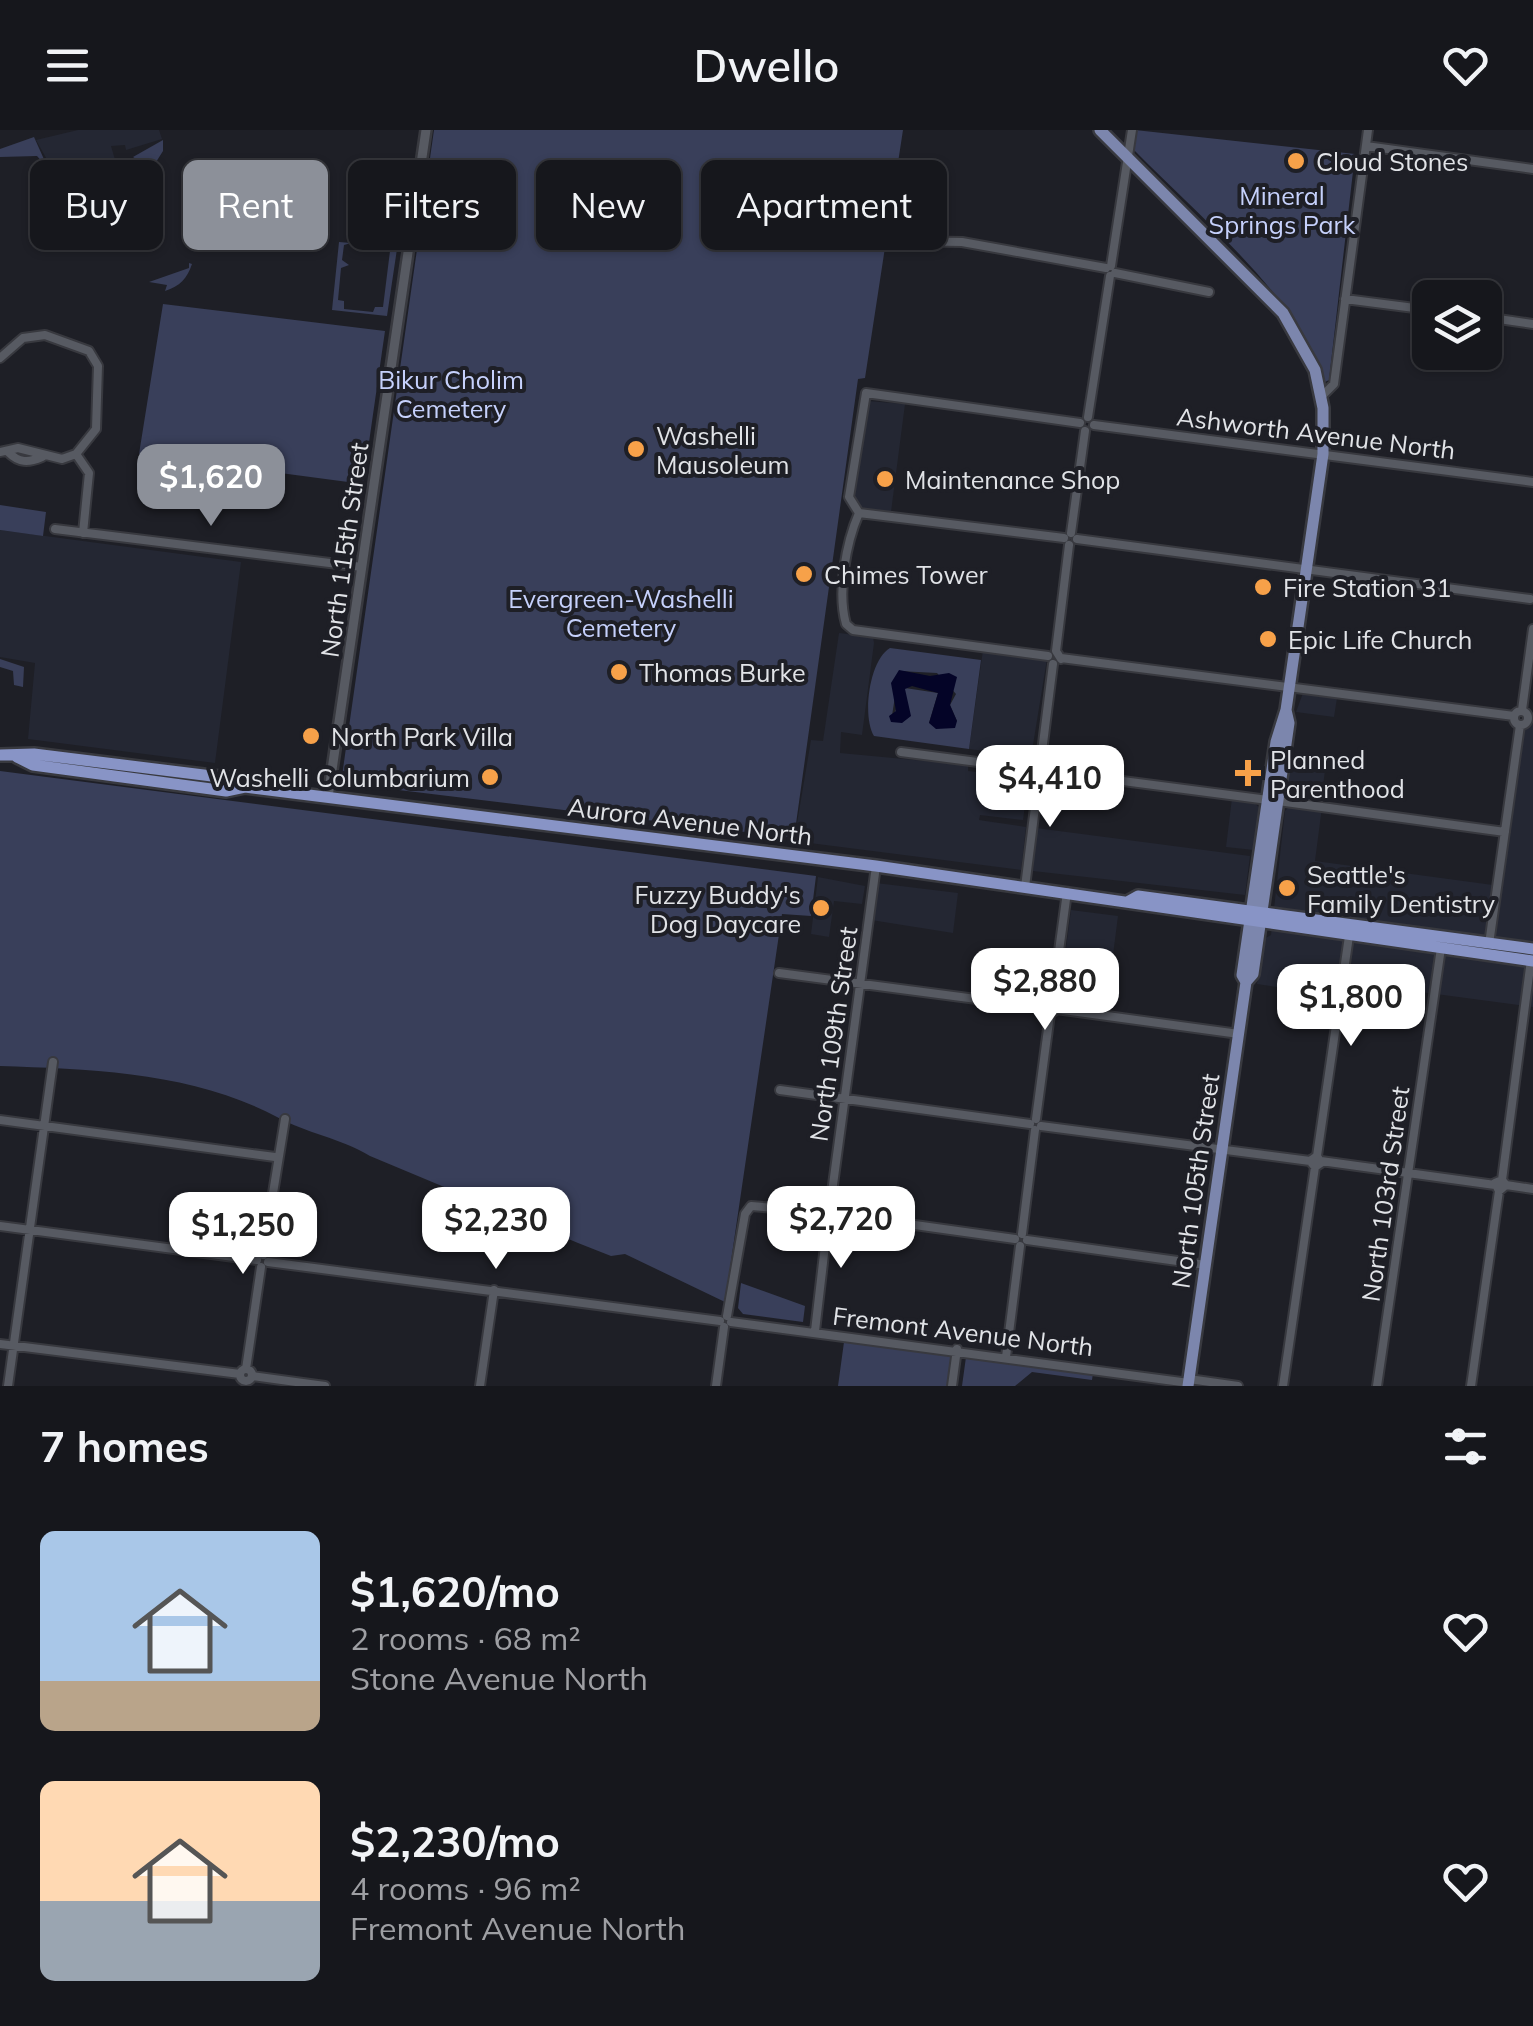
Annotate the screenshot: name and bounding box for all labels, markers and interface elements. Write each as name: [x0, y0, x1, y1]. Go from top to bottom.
text: Dwello: [693, 37, 840, 93]
icon: menu: [40, 38, 95, 93]
icon: heart: [1438, 38, 1493, 93]
place label: Cloud Stones: [1316, 146, 1468, 177]
marker: Cloud Stones: [1285, 150, 1307, 172]
chip: Buy: [30, 160, 163, 250]
chip: Rent: [183, 160, 328, 250]
chip: Filters: [348, 160, 516, 250]
chip: New: [536, 160, 681, 250]
chip: Apartment: [701, 160, 947, 250]
park label: Mineral Springs Park: [1209, 180, 1357, 240]
map controls: [1412, 280, 1502, 370]
button: layers: [1412, 280, 1502, 370]
park label: Bikur Cholim Cemetery: [378, 364, 524, 424]
street label: Ashworth Avenue North: [1175, 401, 1457, 465]
place label: Washelli Mausoleum: [656, 420, 789, 480]
marker: Washelli Mausoleum: [625, 438, 647, 460]
street label: North 115th Street: [314, 440, 374, 659]
pin: $1,620: [130, 444, 292, 529]
text: $1,620: [159, 456, 263, 496]
place label: Maintenance Shop: [905, 464, 1120, 495]
marker: Maintenance Shop: [874, 468, 896, 490]
place label: Chimes Tower: [824, 559, 988, 590]
marker: Chimes Tower: [793, 563, 815, 585]
place label: Fire Station 31: [1283, 572, 1451, 603]
marker: Fire Station 31: [1252, 576, 1274, 598]
park label: Evergreen-Washelli Cemetery: [508, 583, 734, 643]
place label: Epic Life Church: [1288, 624, 1472, 655]
marker: Epic Life Church: [1257, 628, 1279, 650]
place label: Thomas Burke: [639, 657, 806, 688]
marker: Thomas Burke: [608, 661, 630, 683]
place label: North Park Villa: [331, 721, 513, 752]
marker: North Park Villa: [300, 725, 322, 747]
place label: Planned Parenthood: [1270, 744, 1405, 804]
pin: $4,410: [969, 745, 1131, 830]
text: $4,410: [998, 757, 1102, 797]
marker: Planned Parenthood: [1235, 760, 1261, 786]
place label: Washelli Columbarium: [209, 762, 470, 793]
marker: Washelli Columbarium: [479, 766, 501, 788]
street label: Aurora Avenue North: [566, 791, 814, 851]
place label: Seattle's Family Dentistry: [1307, 859, 1495, 919]
marker: Seattle's Family Dentistry: [1276, 877, 1298, 899]
place label: Fuzzy Buddy's Dog Daycare: [635, 879, 801, 939]
marker: Fuzzy Buddy's Dog Daycare: [810, 897, 832, 919]
street label: North 109th Street: [803, 924, 863, 1143]
pin: $2,880: [964, 948, 1126, 1033]
text: $2,880: [993, 960, 1097, 1000]
pin: $1,800: [1270, 964, 1432, 1049]
text: $1,800: [1299, 976, 1403, 1016]
street label: North 105th Street: [1165, 1071, 1225, 1290]
street label: North 103rd Street: [1355, 1084, 1415, 1304]
pin: $2,720: [760, 1186, 922, 1271]
pin: $2,230: [415, 1187, 577, 1272]
pin: $1,250: [162, 1192, 324, 1277]
text: $2,720: [789, 1198, 893, 1238]
text: $2,230: [444, 1199, 548, 1239]
text: $1,250: [191, 1204, 295, 1244]
street label: Fremont Avenue North: [831, 1300, 1095, 1362]
icon: filters: [1438, 1419, 1493, 1474]
text: 7 homes: [40, 1420, 209, 1473]
text: $1,620/mo: [350, 1565, 560, 1618]
icon: home: [120, 1571, 240, 1691]
icon: heart: [1438, 1604, 1493, 1659]
text: 2 rooms · 68 m²: [350, 1618, 581, 1658]
text: Stone Avenue North: [350, 1658, 648, 1698]
text: $2,230/mo: [350, 1815, 560, 1868]
icon: home: [120, 1821, 240, 1941]
icon: heart: [1438, 1854, 1493, 1909]
text: 4 rooms · 96 m²: [350, 1868, 581, 1908]
text: Fremont Avenue North: [350, 1908, 686, 1948]

